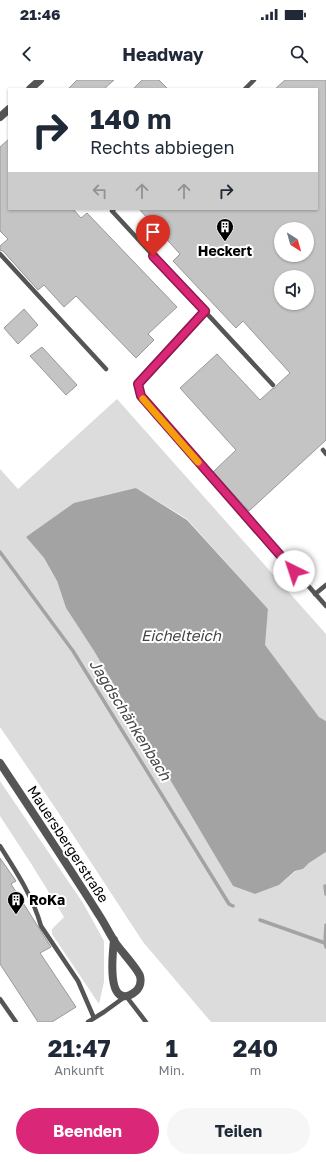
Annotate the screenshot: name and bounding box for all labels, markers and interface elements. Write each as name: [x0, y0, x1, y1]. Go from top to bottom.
text: 21:46: [20, 5, 61, 23]
icon: back: [16, 43, 38, 65]
text: Headway: [122, 43, 204, 65]
icon: search: [288, 43, 310, 65]
text: 140 m: [90, 102, 172, 135]
icon: right: [24, 104, 76, 156]
text: Rechts abbiegen: [90, 136, 235, 158]
icon: left: [89, 180, 111, 202]
icon: ahead: [131, 180, 153, 202]
icon: ahead: [173, 180, 195, 202]
icon: right: [215, 180, 237, 202]
pin: [136, 215, 170, 256]
building icon: Heckert: [215, 217, 235, 242]
icon: arrive: [142, 221, 164, 243]
north arrow: [274, 222, 314, 262]
map controls: [274, 222, 314, 310]
place label: Heckert: [198, 242, 253, 259]
button: sound: [274, 270, 314, 310]
position arrow: [273, 550, 315, 592]
water label: Eichelteich: [141, 626, 222, 644]
water label: Jagdschänkenbach: [85, 656, 176, 785]
street label: Mauersbergerstraße: [24, 782, 113, 905]
building icon: RoKa: [6, 890, 26, 915]
place label: RoKa: [29, 891, 65, 908]
text: 21:47: [48, 1033, 111, 1062]
text: 1: [166, 1033, 178, 1062]
text: 240: [233, 1033, 278, 1062]
text: Ankunft: [54, 1062, 104, 1078]
text: Min.: [158, 1062, 185, 1078]
text: m: [250, 1062, 261, 1078]
button: Beenden: [16, 1108, 159, 1154]
button: Teilen: [167, 1108, 310, 1154]

